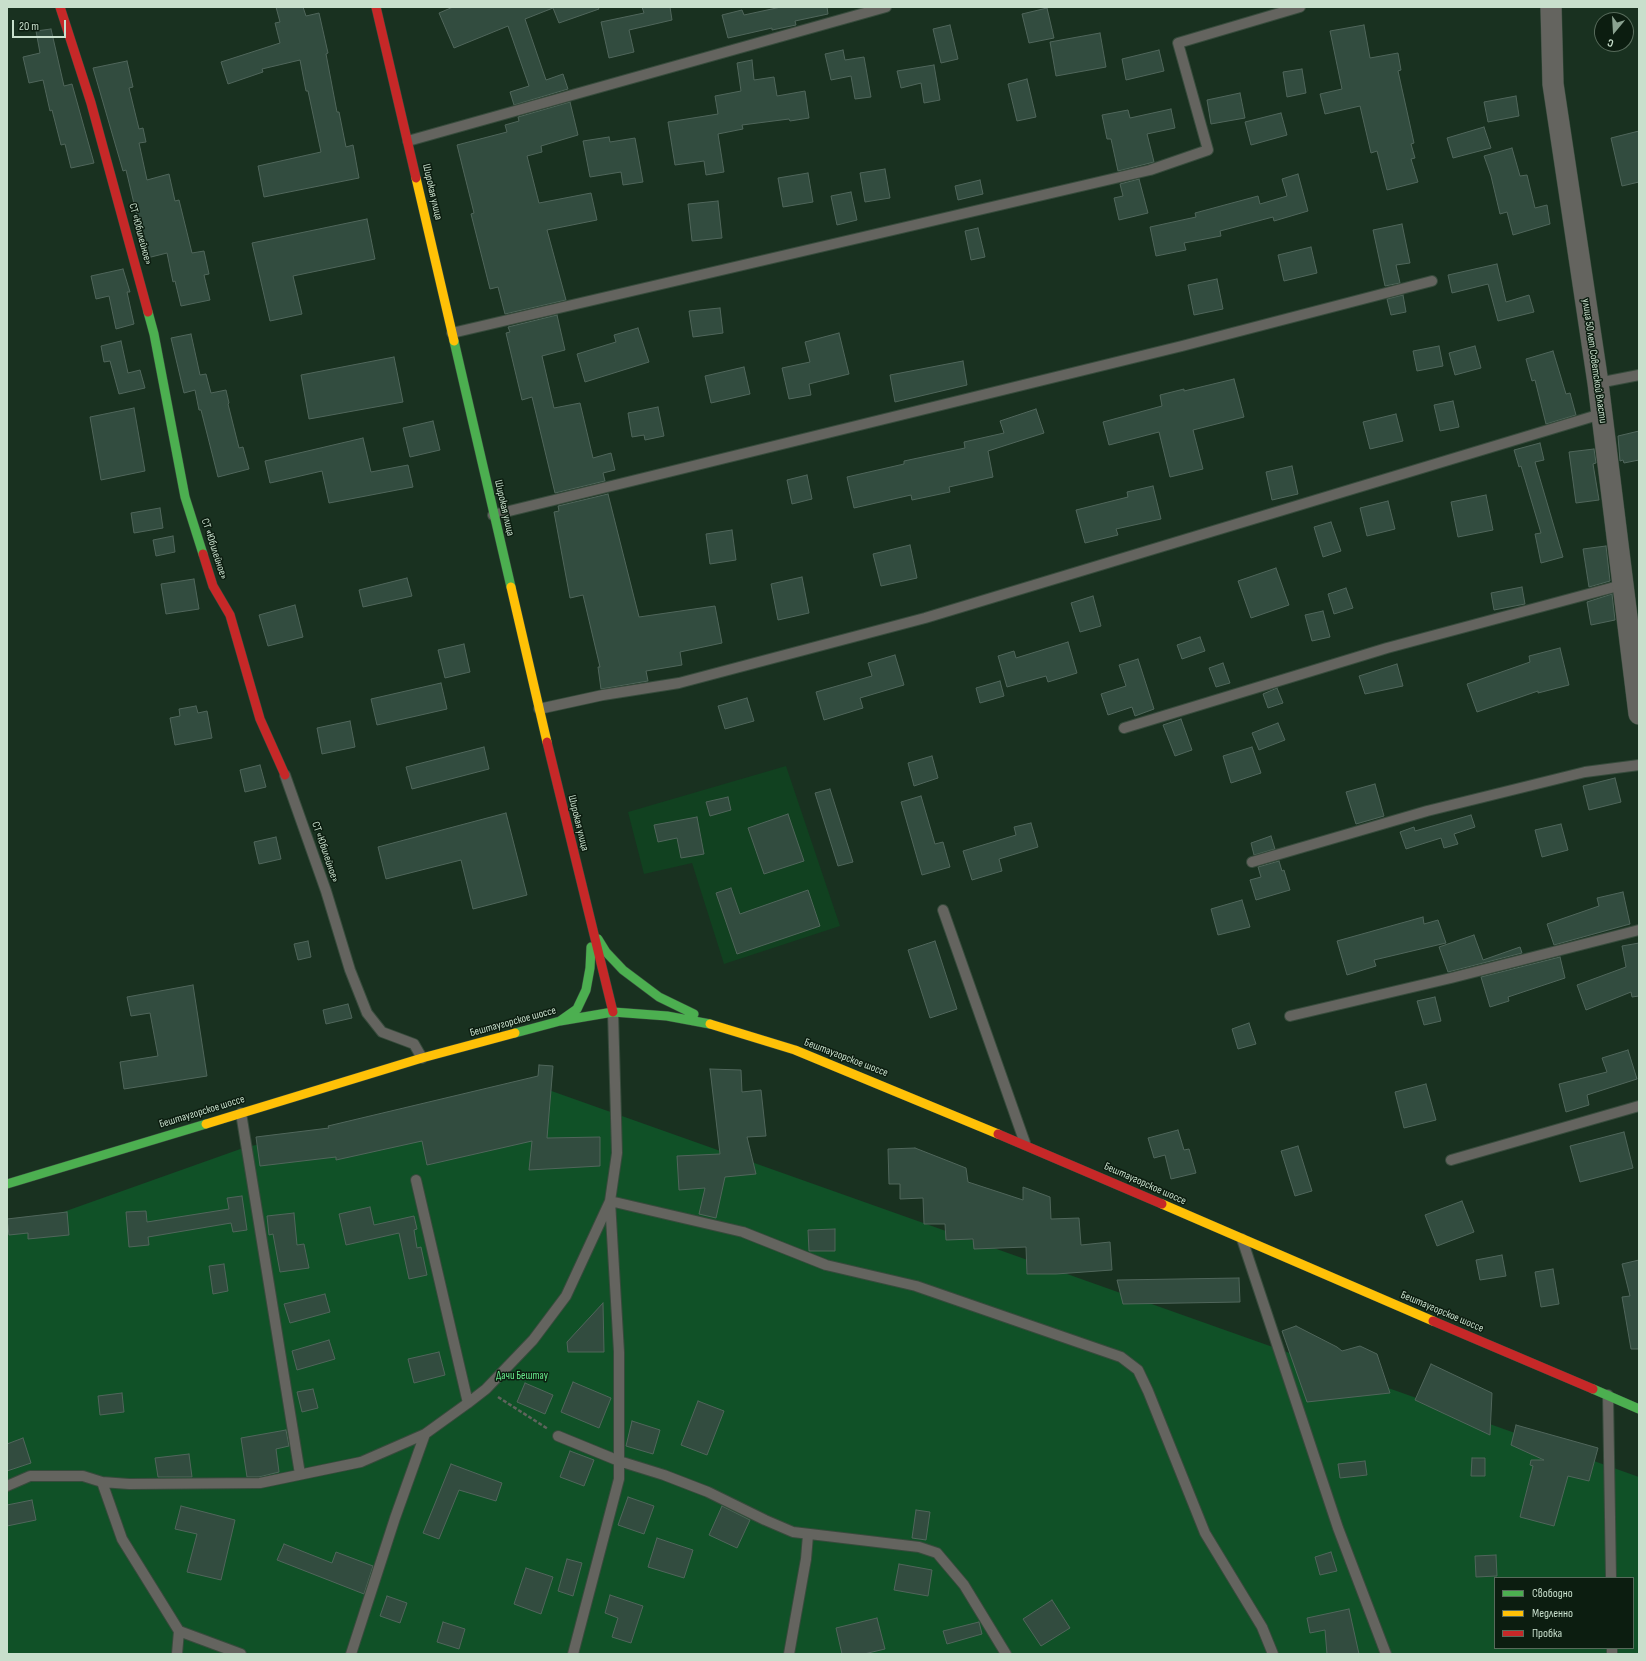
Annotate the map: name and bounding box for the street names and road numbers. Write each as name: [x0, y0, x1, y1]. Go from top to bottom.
street label: Широкая улица: [419, 163, 445, 221]
street label: СТ «Юбилейное»: [125, 202, 155, 266]
street label: улица 50 лет Советской Власти: [1579, 298, 1609, 424]
street label: Широкая улица: [491, 479, 517, 537]
street label: СТ «Юбилейное»: [198, 517, 230, 581]
street label: Широкая улица: [565, 794, 591, 852]
street label: СТ «Юбилейное»: [308, 820, 342, 884]
street label: Бештаугорское шоссе: [468, 1004, 558, 1040]
street label: Бештаугорское шоссе: [802, 1036, 890, 1080]
street label: Бештаугорское шоссе: [158, 1093, 246, 1131]
street label: Бештаугорское шоссе: [1102, 1160, 1188, 1208]
street label: Бештаугорское шоссе: [1399, 1289, 1485, 1335]

